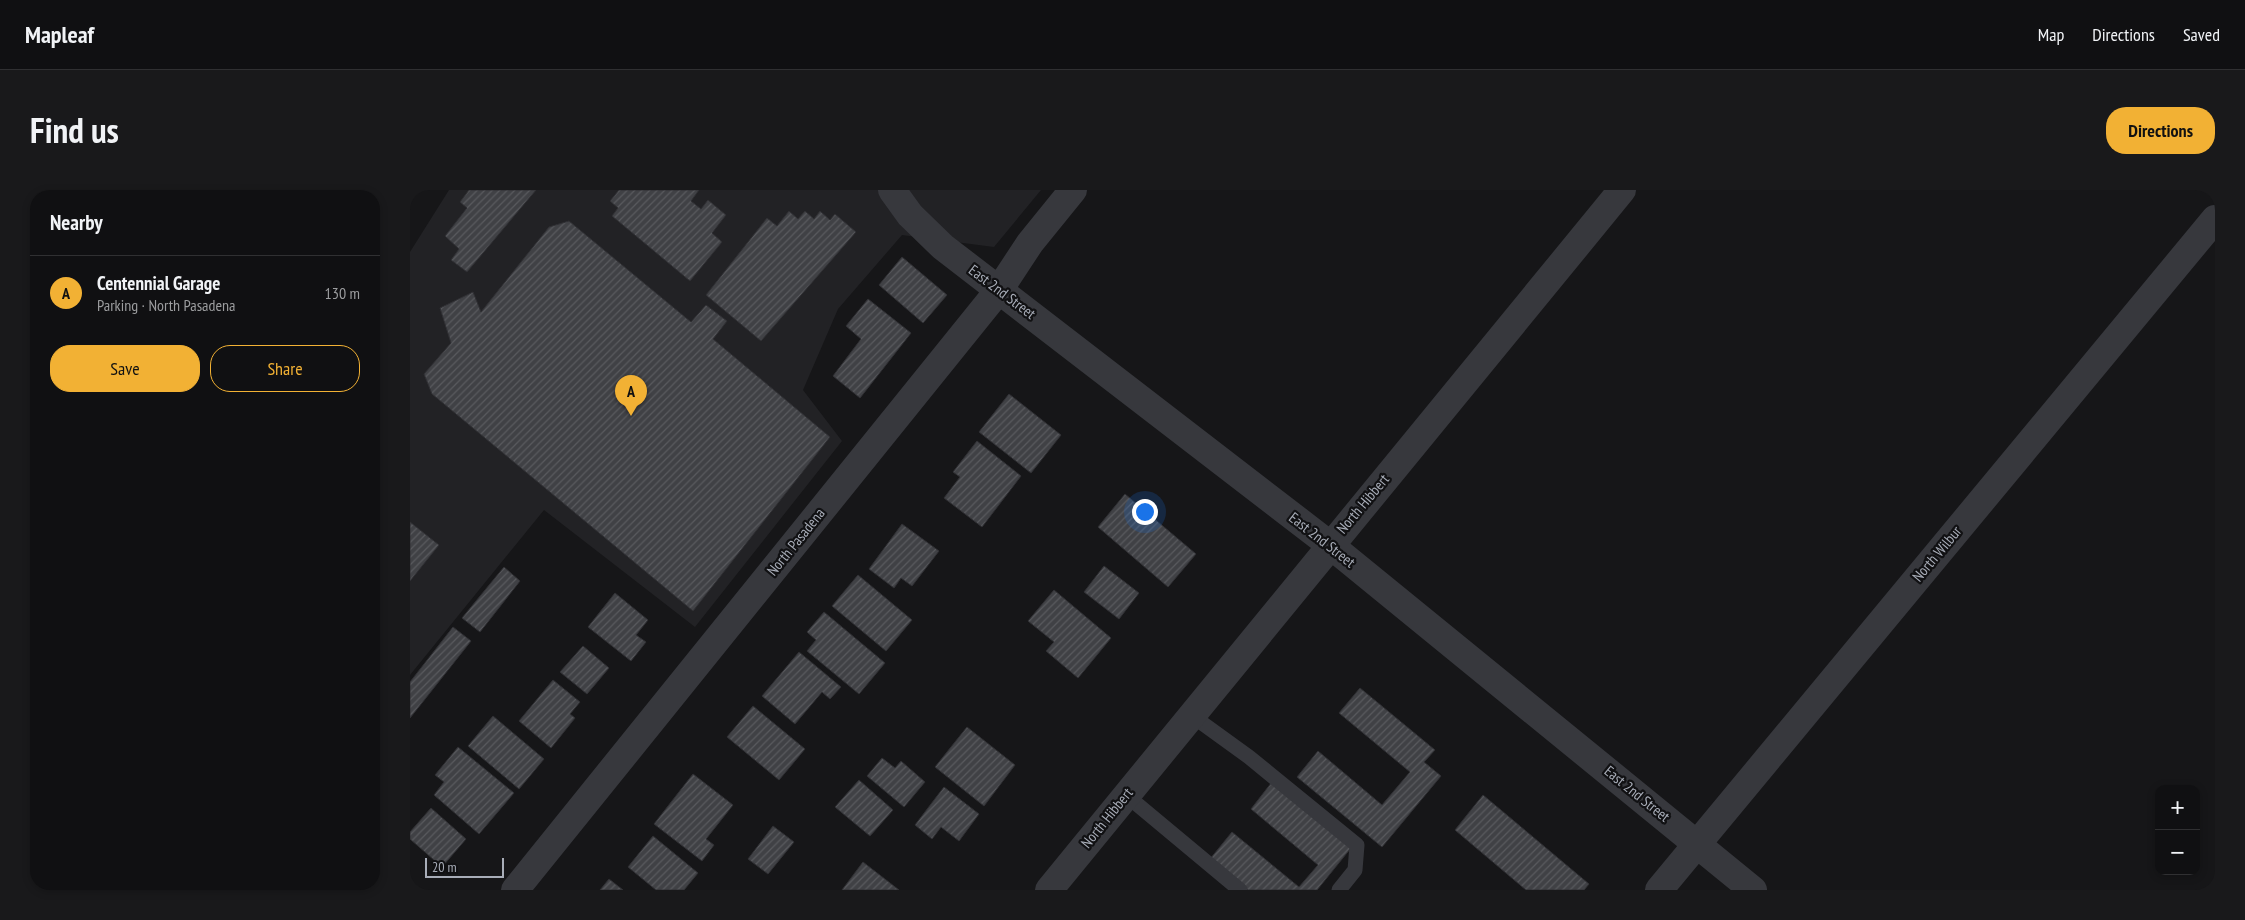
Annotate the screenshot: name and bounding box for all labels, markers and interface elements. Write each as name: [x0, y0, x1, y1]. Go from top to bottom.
text: Mapleaf: [25, 19, 94, 50]
text: Map: [2038, 23, 2064, 46]
text: Directions: [2092, 23, 2155, 46]
text: Saved: [2183, 23, 2220, 46]
text: Find us: [30, 107, 119, 153]
button: Directions: [2106, 107, 2215, 154]
text: Nearby: [50, 209, 103, 236]
street label: East 2nd Street: [965, 260, 1040, 323]
text: Centennial Garage: [97, 271, 220, 295]
text: A: [62, 283, 70, 303]
text: 130 m: [325, 283, 360, 303]
text: Parking · North Pasadena: [97, 295, 235, 315]
button: Save: [50, 345, 200, 392]
button: Share: [210, 345, 360, 392]
pin: A: [615, 375, 647, 416]
street label: North Hibbert: [1332, 470, 1393, 537]
your location: [1132, 499, 1158, 525]
street label: North Pasadena: [763, 504, 829, 579]
street label: East 2nd Street: [1285, 508, 1359, 571]
street label: North Wilbur: [1908, 521, 1966, 585]
street label: East 2nd Street: [1601, 761, 1674, 826]
street label: North Hibbert: [1077, 784, 1137, 852]
map controls: [2155, 785, 2200, 875]
button: +: [2155, 785, 2200, 830]
button: −: [2155, 830, 2200, 875]
scale bar: [425, 855, 504, 878]
text: 20 m: [432, 858, 457, 876]

